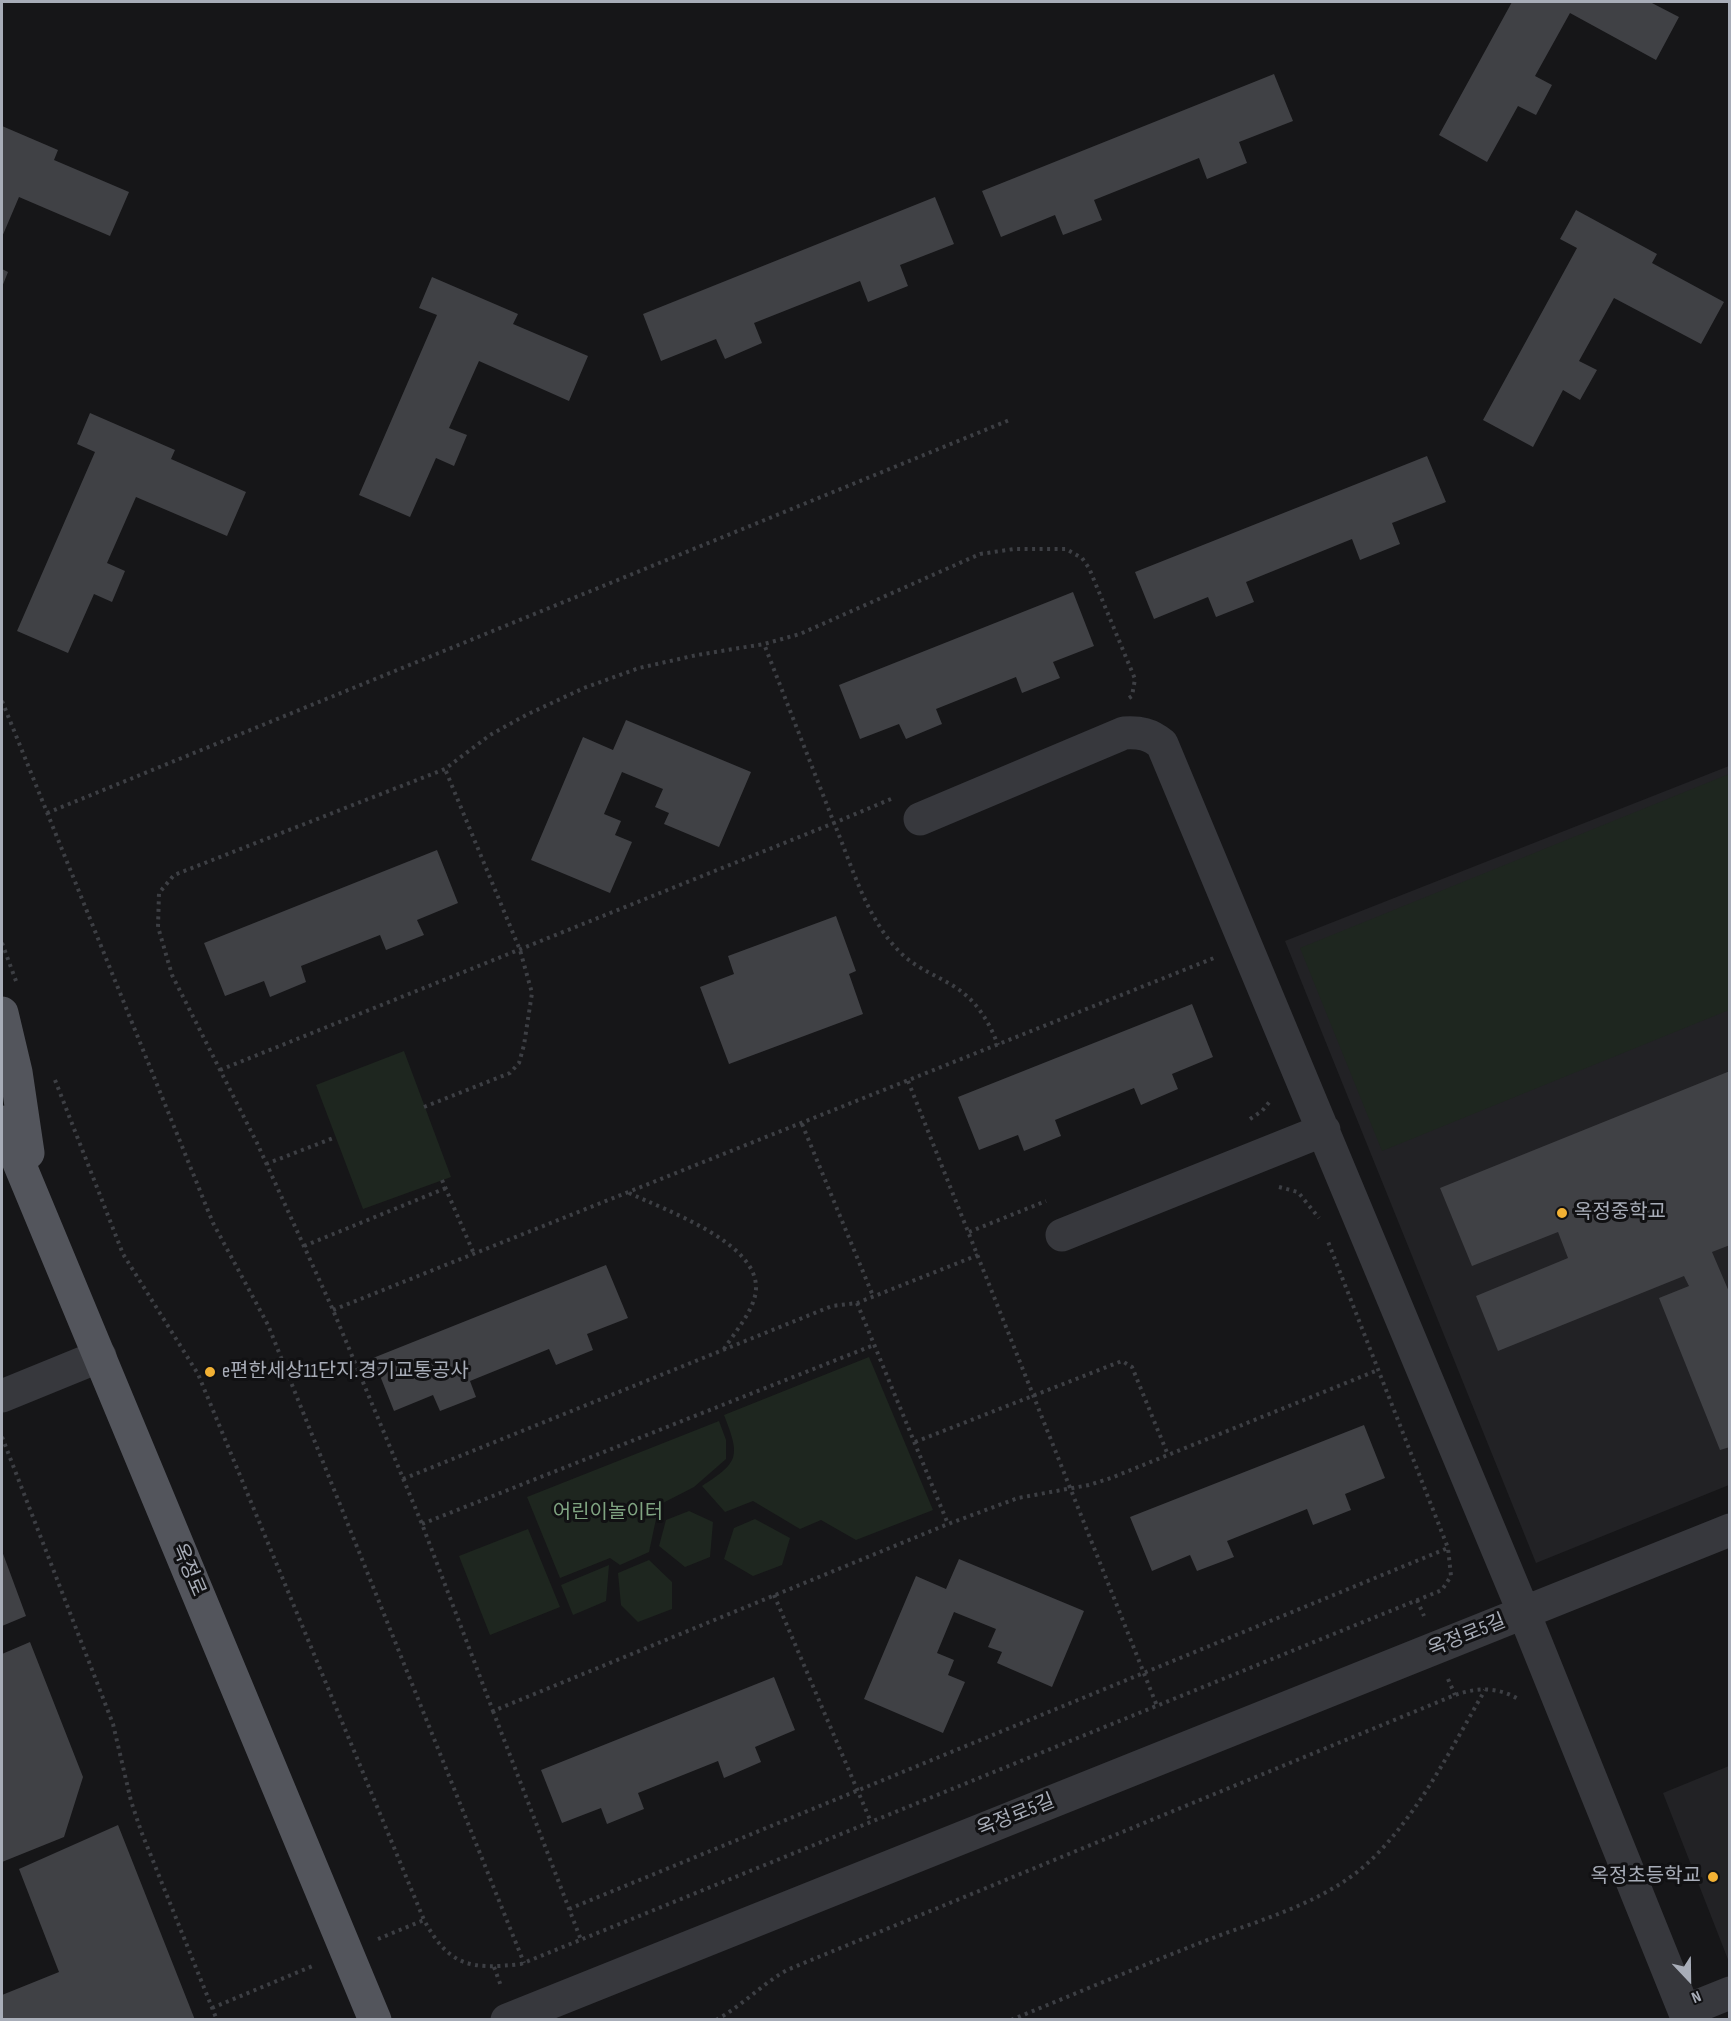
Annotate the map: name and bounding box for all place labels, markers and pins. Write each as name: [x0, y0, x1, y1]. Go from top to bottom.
place label: 옥정중학교: [1574, 1201, 1666, 1225]
marker: 옥정중학교: [1555, 1206, 1569, 1220]
place label: e편한세상11단지.경기교통공사: [222, 1360, 469, 1384]
marker: e편한세상11단지.경기교통공사: [203, 1365, 217, 1379]
place label: 옥정초등학교: [1591, 1865, 1701, 1889]
marker: 옥정초등학교: [1706, 1870, 1720, 1884]

